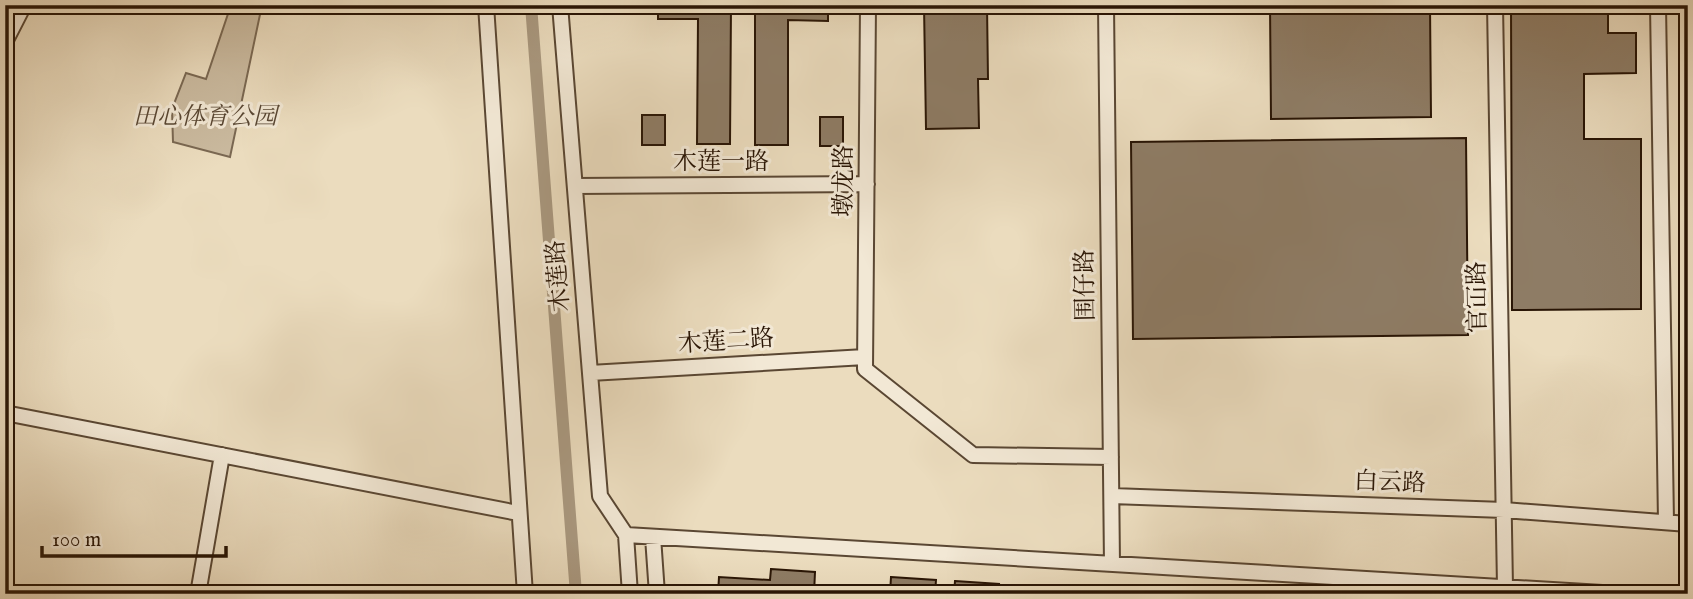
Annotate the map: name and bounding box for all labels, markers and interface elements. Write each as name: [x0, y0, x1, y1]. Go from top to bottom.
park label: 田心体育公园: [133, 102, 281, 133]
street label: 墩龙路: [829, 145, 860, 217]
street label: 木莲一路: [673, 147, 769, 178]
street label: 木莲路: [540, 239, 578, 313]
street label: 围仔路: [1070, 249, 1102, 321]
street label: 官冚路: [1462, 261, 1494, 333]
street label: 木莲二路: [677, 323, 775, 361]
street label: 白云路: [1353, 466, 1427, 500]
scale bar: [42, 515, 226, 559]
text: 100 m: [52, 527, 101, 554]

